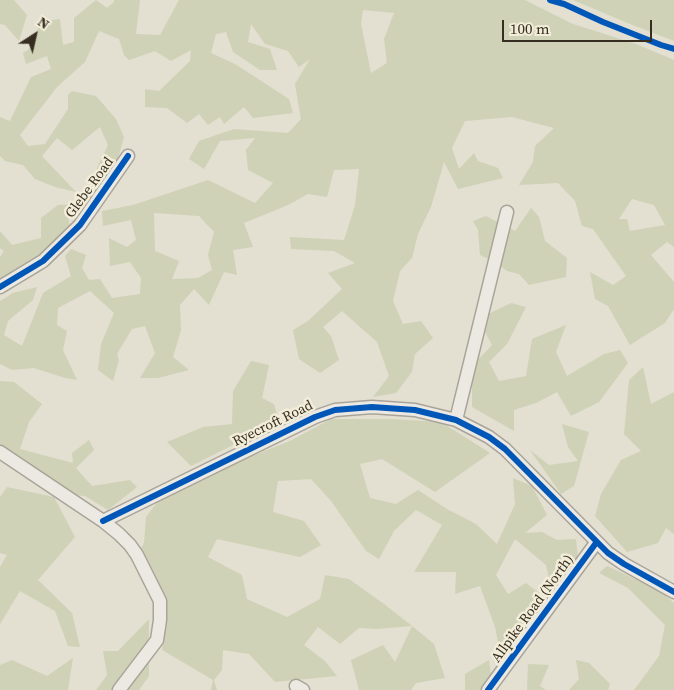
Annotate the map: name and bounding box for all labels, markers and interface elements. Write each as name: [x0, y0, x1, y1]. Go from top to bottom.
north arrow: [10, 10, 60, 60]
scale bar: [504, 10, 654, 42]
text: N: [34, 12, 54, 34]
text: 100 m: [510, 18, 550, 39]
street label: Glebe Road: [62, 154, 118, 222]
street label: Ryecroft Road: [230, 397, 316, 451]
street label: Allpike Road (North): [488, 552, 578, 666]

